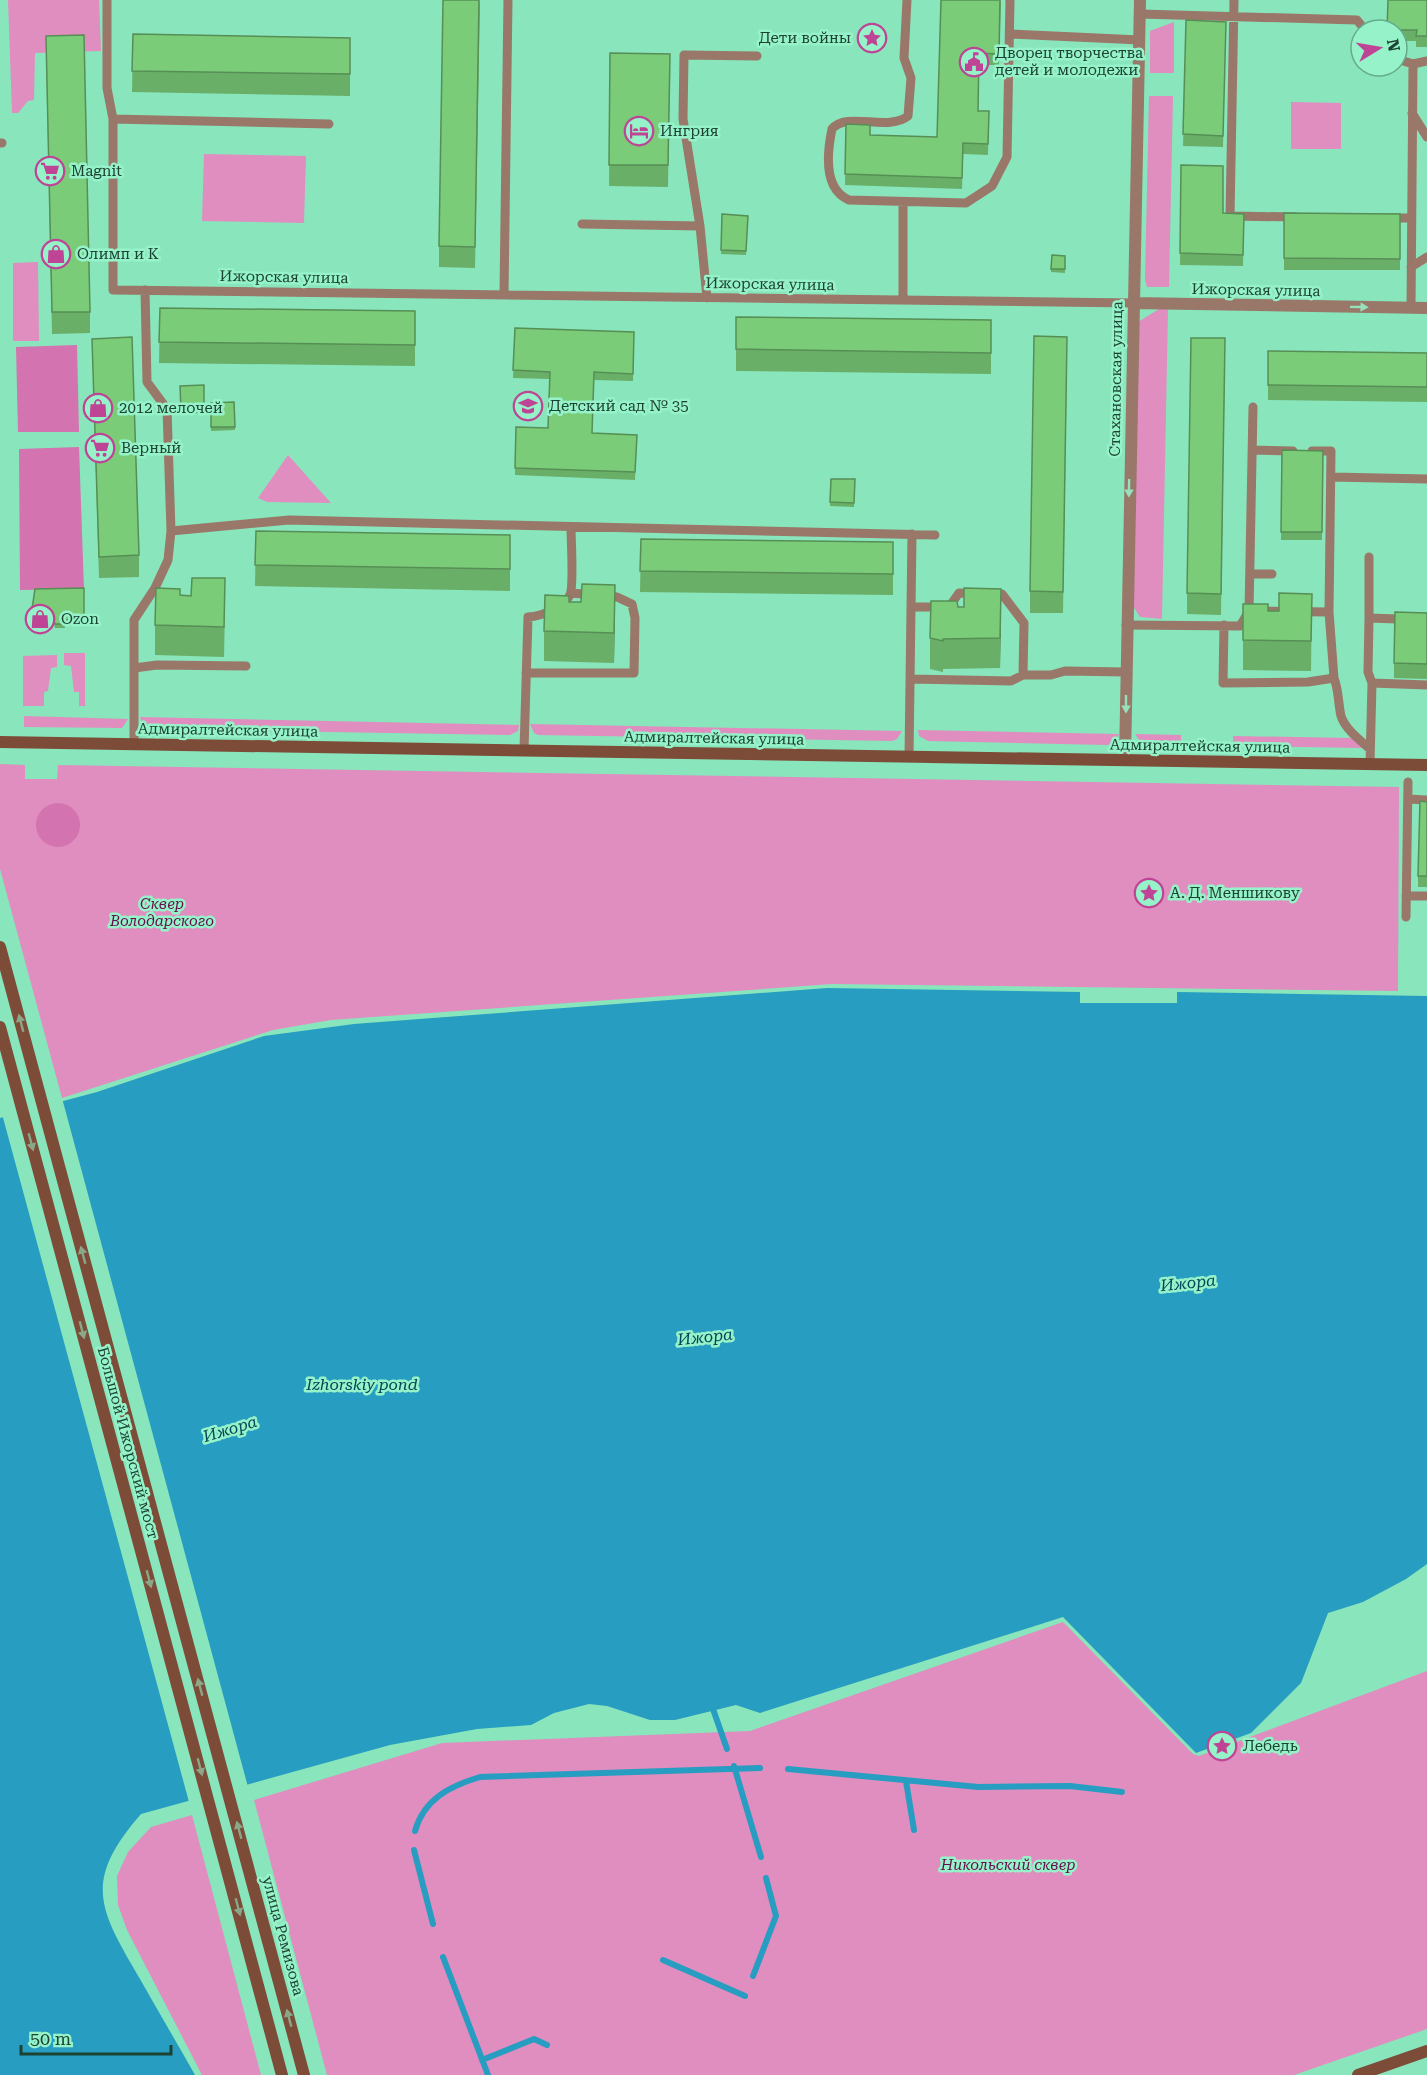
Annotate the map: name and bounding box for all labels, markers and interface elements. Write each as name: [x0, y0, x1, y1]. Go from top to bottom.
north arrow: [1349, 18, 1409, 78]
place icon: Дети войны: [856, 22, 888, 54]
place label: Дети войны: [759, 29, 851, 47]
text: N: [1383, 37, 1404, 53]
place label: Дворец творчества детей и молодежи: [995, 44, 1143, 79]
public building icon: Дворец творчества детей и молодежи: [958, 46, 990, 78]
hotel icon: Ингрия: [623, 115, 655, 147]
place label: Ингрия: [660, 122, 719, 140]
supermarket icon: Magnit: [34, 155, 66, 187]
place label: Magnit: [71, 162, 122, 180]
shop icon: Олимп и К: [40, 238, 72, 270]
place label: Олимп и К: [77, 245, 159, 263]
street label: Ижорская улица: [219, 267, 349, 287]
street label: Ижорская улица: [705, 274, 835, 294]
street label: Ижорская улица: [1191, 280, 1321, 300]
street label: Стахановская улица: [1106, 301, 1126, 457]
one-way arrow: [1350, 303, 1369, 312]
school or university icon: Детский сад № 35: [512, 390, 544, 422]
shop icon: 2012 мелочей: [82, 392, 114, 424]
place label: Детский сад № 35: [549, 397, 689, 415]
place label: 2012 мелочей: [119, 399, 223, 417]
supermarket icon: Верный: [84, 432, 116, 464]
place label: Верный: [121, 439, 181, 457]
one-way arrow: [1124, 478, 1134, 497]
shop icon: Ozon: [24, 603, 56, 635]
place label: Ozon: [61, 610, 99, 628]
one-way arrow: [1121, 694, 1131, 713]
street label: Адмиралтейская улица: [138, 719, 318, 741]
street label: Адмиралтейская улица: [624, 727, 804, 749]
street label: Адмиралтейская улица: [1110, 735, 1290, 757]
place icon: А. Д. Меншикову: [1133, 877, 1165, 909]
place label: А. Д. Меншикову: [1170, 884, 1300, 902]
park label: Сквер Володарского: [109, 895, 214, 930]
one-way arrow: [15, 1014, 25, 1032]
one-way arrow: [26, 1133, 36, 1151]
one-way arrow: [78, 1246, 88, 1264]
water label: Ижора: [1158, 1271, 1217, 1295]
one-way arrow: [77, 1321, 87, 1339]
water label: Ижора: [675, 1325, 734, 1349]
street label: Большой Ижорский мост: [94, 1345, 162, 1541]
water label: Izhorskiy pond: [305, 1375, 418, 1394]
water label: Ижора: [200, 1412, 260, 1446]
one-way arrow: [145, 1570, 154, 1588]
one-way arrow: [195, 1678, 205, 1696]
place icon: Лебедь: [1206, 1730, 1238, 1762]
place label: Лебедь: [1243, 1737, 1298, 1755]
one-way arrow: [196, 1758, 205, 1776]
one-way arrow: [234, 1821, 243, 1839]
park label: Никольский сквер: [940, 1856, 1075, 1874]
street label: улица Ремизова: [258, 1874, 308, 1998]
one-way arrow: [233, 1898, 243, 1916]
one-way arrow: [284, 2009, 294, 2028]
scale bar: [21, 2018, 171, 2056]
text: 50 m: [30, 2028, 71, 2049]

